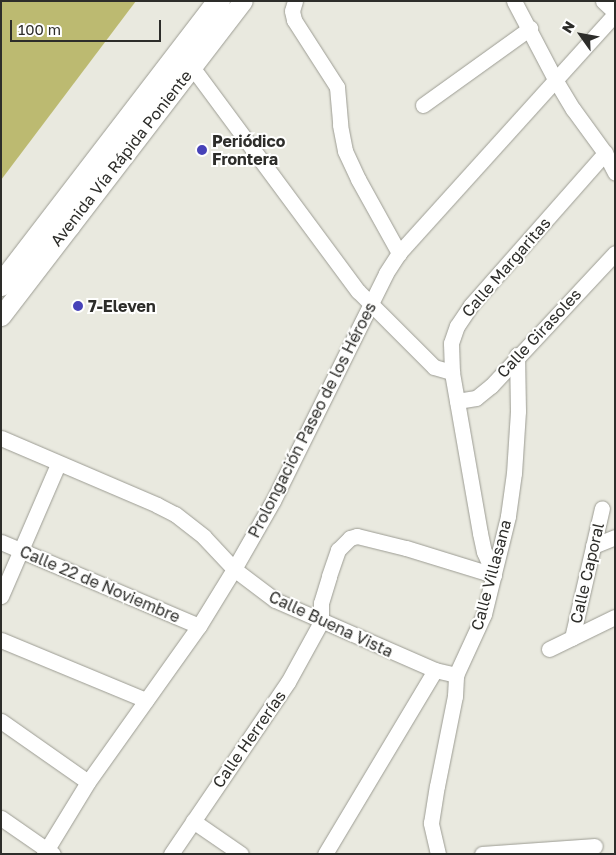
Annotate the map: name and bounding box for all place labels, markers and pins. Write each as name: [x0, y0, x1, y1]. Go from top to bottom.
place label: Periódico Frontera: [212, 131, 285, 169]
marker: Periódico Frontera: [196, 144, 208, 156]
place label: 7-Eleven: [88, 296, 156, 316]
marker: 7-Eleven: [72, 300, 84, 312]

